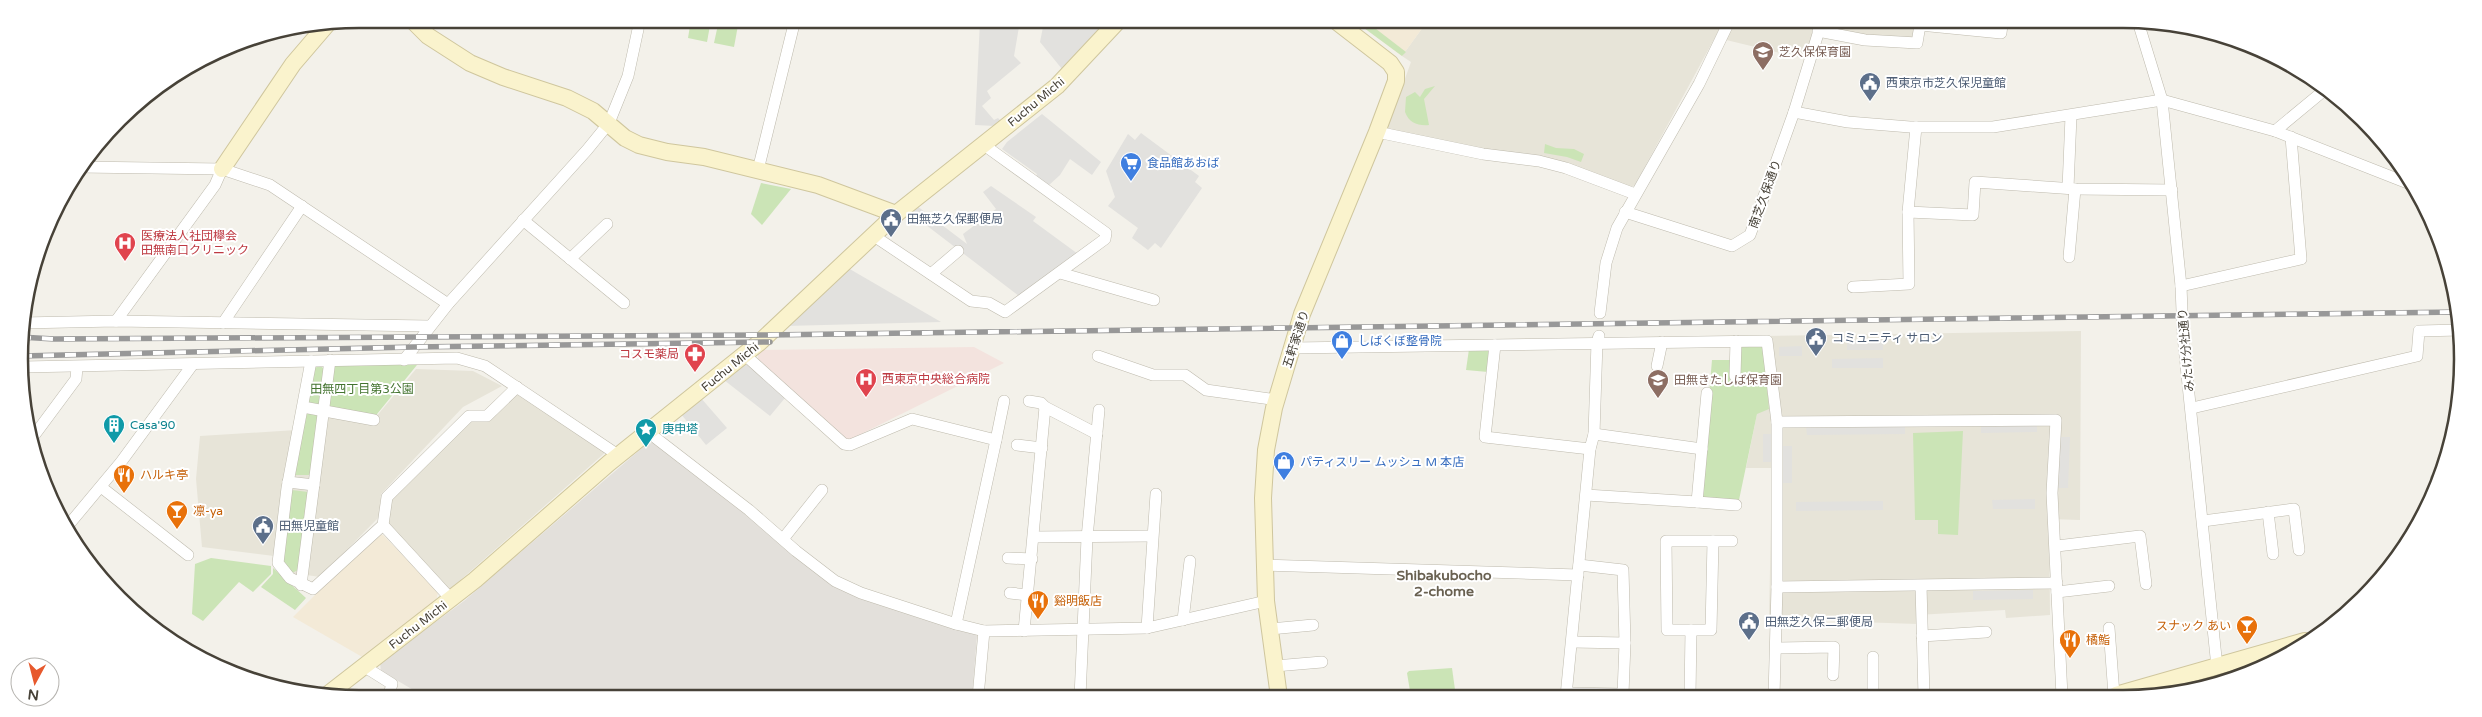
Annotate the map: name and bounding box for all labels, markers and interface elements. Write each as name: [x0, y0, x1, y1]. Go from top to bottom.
school or university icon: 芝久保保育園: [1751, 40, 1775, 71]
place label: 芝久保保育園: [1779, 45, 1851, 59]
public building icon: 西東京市芝久保児童館: [1858, 71, 1882, 102]
street label: Fuchu Michi: [1005, 74, 1067, 130]
place label: 西東京市芝久保児童館: [1886, 76, 2006, 90]
supermarket icon: 食品館あおば: [1119, 151, 1143, 182]
place label: 食品館あおば: [1147, 156, 1219, 170]
street label: 南芝久保通り: [1746, 158, 1784, 230]
public building icon: 田無芝久保郵便局: [879, 207, 903, 238]
place label: 田無芝久保郵便局: [907, 212, 1003, 226]
place label: 医療法人社団欅会 田無南口クリニック: [141, 229, 249, 257]
hospital icon: 医療法人社団欅会 田無南口クリニック: [113, 231, 137, 262]
street label: 五軒家通り: [1280, 308, 1312, 370]
street label: みたけ分社通り: [2175, 308, 2197, 392]
public building icon: コミュニティ サロン: [1804, 326, 1828, 357]
shop icon: しばくぼ整骨院: [1330, 329, 1354, 360]
place label: コミュニティ サロン: [1832, 331, 1942, 345]
place label: しばくぼ整骨院: [1358, 334, 1442, 348]
street label: Fuchu Michi: [699, 340, 761, 394]
pharmacy icon: コスモ薬局: [683, 342, 707, 373]
place label: コスモ薬局: [619, 347, 679, 361]
hospital icon: 西東京中央総合病院: [854, 367, 878, 398]
school or university icon: 田無きたしば保育園: [1646, 368, 1670, 399]
place label: 西東京中央総合病院: [882, 372, 990, 386]
place label: 田無きたしば保育園: [1674, 373, 1782, 387]
park label: 田無四丁目第3公園: [310, 382, 414, 396]
building icon: Casa'90: [102, 413, 126, 444]
place icon: 庚申塔: [634, 417, 658, 448]
place label: Casa'90: [130, 418, 176, 432]
place label: 庚申塔: [662, 422, 698, 436]
shop icon: パティスリー ムッシュ M 本店: [1272, 450, 1296, 481]
place label: パティスリー ムッシュ M 本店: [1300, 455, 1464, 469]
restaurant icon: ハルキ亭: [112, 463, 136, 494]
place label: ハルキ亭: [140, 468, 188, 482]
bar icon: 凛-ya: [165, 499, 189, 530]
place label: 凛-ya: [193, 504, 223, 518]
public building icon: 田無児童館: [251, 514, 275, 545]
place label: 田無児童館: [279, 519, 339, 533]
district label: Shibakubocho 2-chome: [1396, 567, 1492, 600]
restaurant icon: 谿明飯店: [1026, 589, 1050, 620]
place label: 谿明飯店: [1054, 594, 1102, 608]
street label: Fuchu Michi: [386, 598, 450, 652]
public building icon: 田無芝久保二郵便局: [1737, 610, 1761, 641]
bar icon: スナック あい: [2235, 614, 2259, 645]
place label: 田無芝久保二郵便局: [1765, 615, 1873, 629]
place label: スナック あい: [2156, 619, 2231, 633]
restaurant icon: 橘鮨: [2058, 628, 2082, 659]
place label: 橘鮨: [2086, 633, 2110, 647]
north arrow: [10, 657, 60, 707]
text: N: [27, 685, 40, 704]

